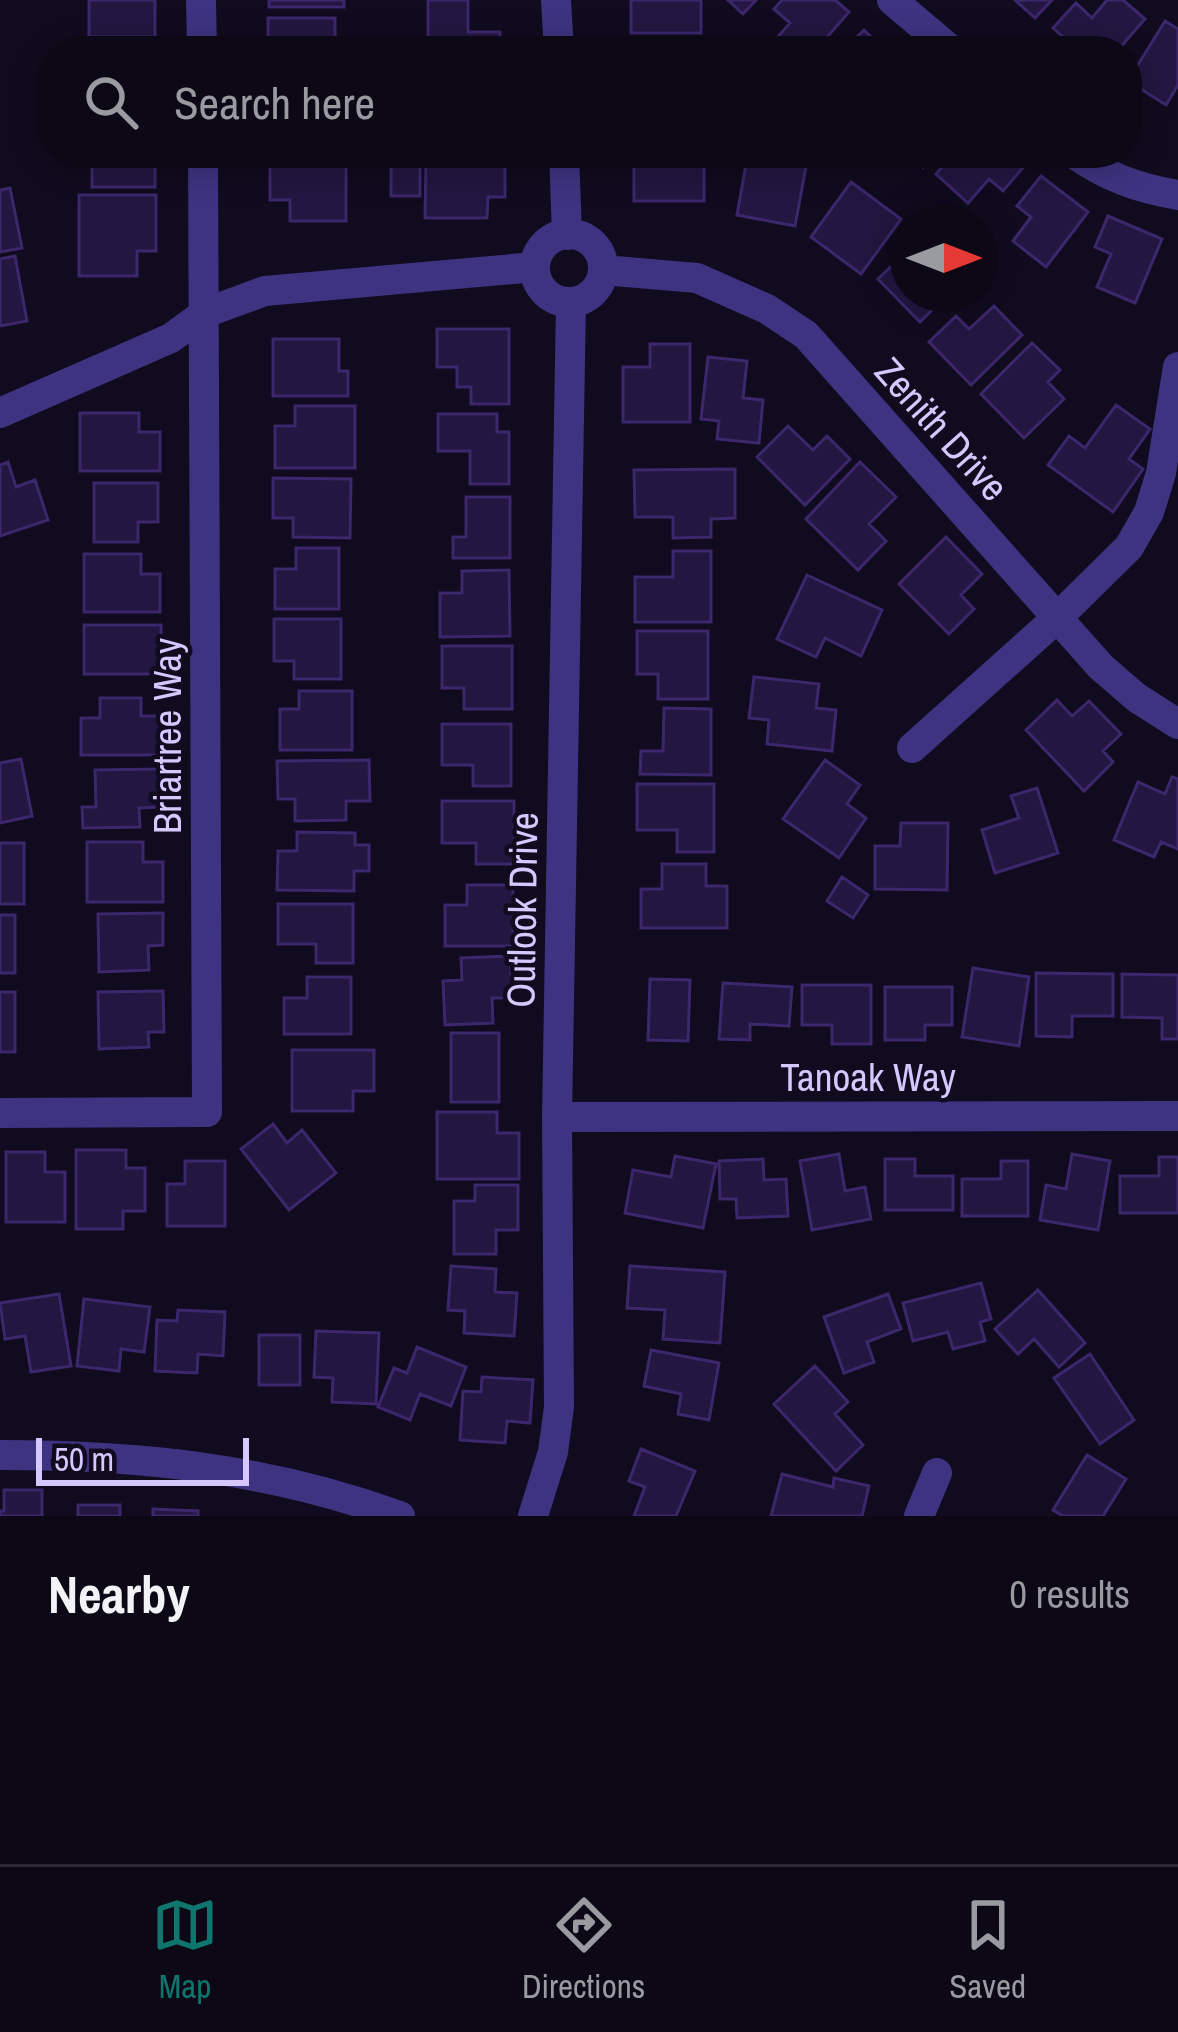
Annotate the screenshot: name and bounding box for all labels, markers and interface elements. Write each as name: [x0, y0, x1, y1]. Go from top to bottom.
search box: [36, 36, 1142, 168]
icon: search: [78, 69, 144, 135]
text: Search here: [174, 72, 375, 133]
north arrow: [890, 204, 998, 312]
street label: Zenith Drive: [864, 346, 1020, 512]
street label: Briartree Way: [141, 638, 193, 834]
street label: Outlook Drive: [494, 812, 550, 1008]
street label: Tanoak Way: [780, 1051, 956, 1103]
scale bar: [36, 1432, 249, 1485]
text: 50 m: [54, 1437, 114, 1481]
text: Nearby: [48, 1560, 190, 1629]
text: 0 results: [1009, 1568, 1130, 1620]
tab: Map: [152, 1892, 218, 2008]
tab: Directions: [522, 1892, 645, 2008]
tab: Saved: [949, 1892, 1026, 2008]

